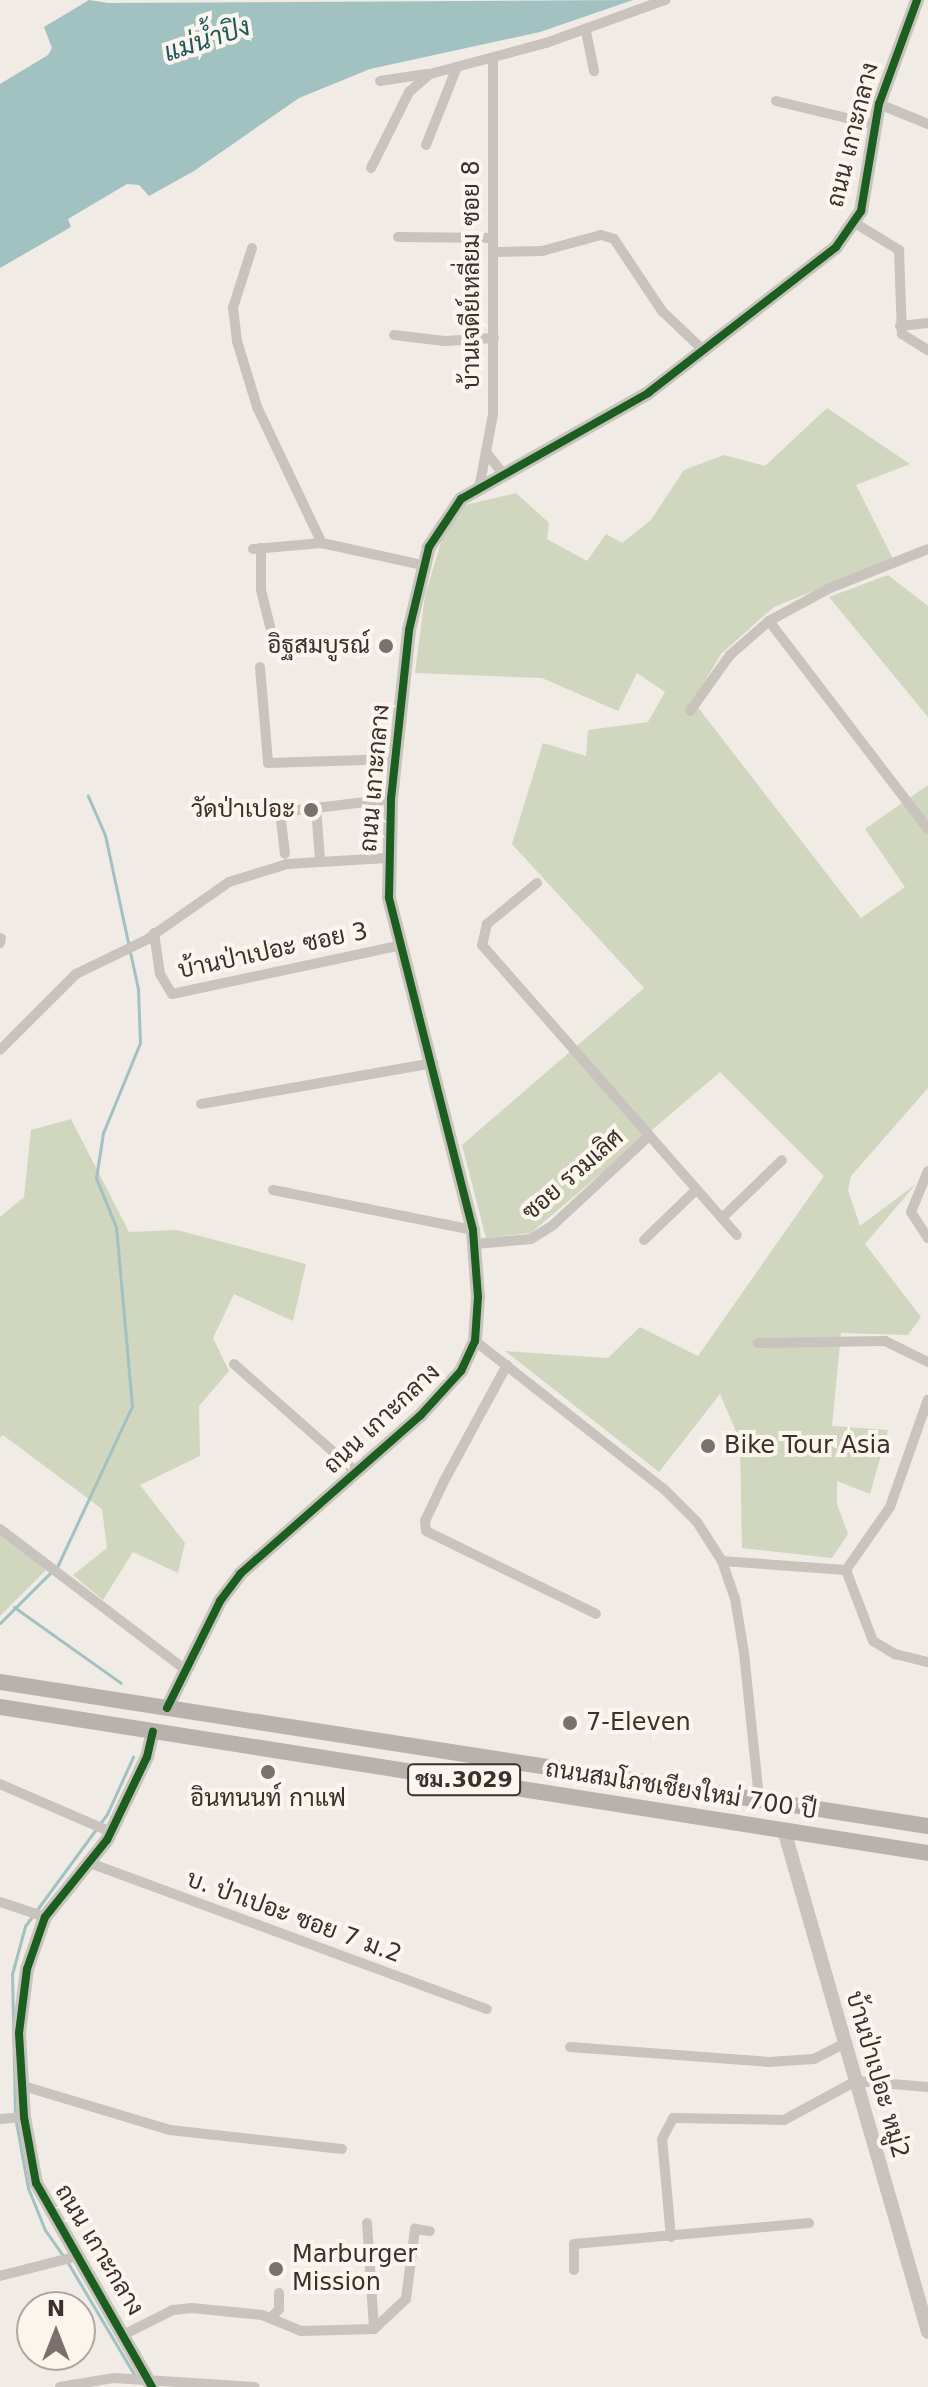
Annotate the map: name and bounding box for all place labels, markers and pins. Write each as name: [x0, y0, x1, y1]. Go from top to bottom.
place label: อิฐสมบูรณ์: [267, 632, 370, 660]
marker: อิฐสมบูรณ์: [377, 637, 395, 655]
place label: วัดป่าเปอะ: [191, 796, 295, 824]
marker: วัดป่าเปอะ: [302, 801, 320, 819]
place label: Bike Tour Asia: [724, 1432, 891, 1460]
marker: Bike Tour Asia: [699, 1437, 717, 1455]
place label: 7-Eleven: [586, 1709, 691, 1737]
marker: 7-Eleven: [561, 1714, 579, 1732]
marker: อินทนนท์ กาแฟ: [259, 1763, 277, 1781]
place label: อินทนนท์ กาแฟ: [190, 1785, 346, 1813]
place label: Marburger Mission: [292, 2241, 417, 2297]
marker: Marburger Mission: [267, 2260, 285, 2278]

